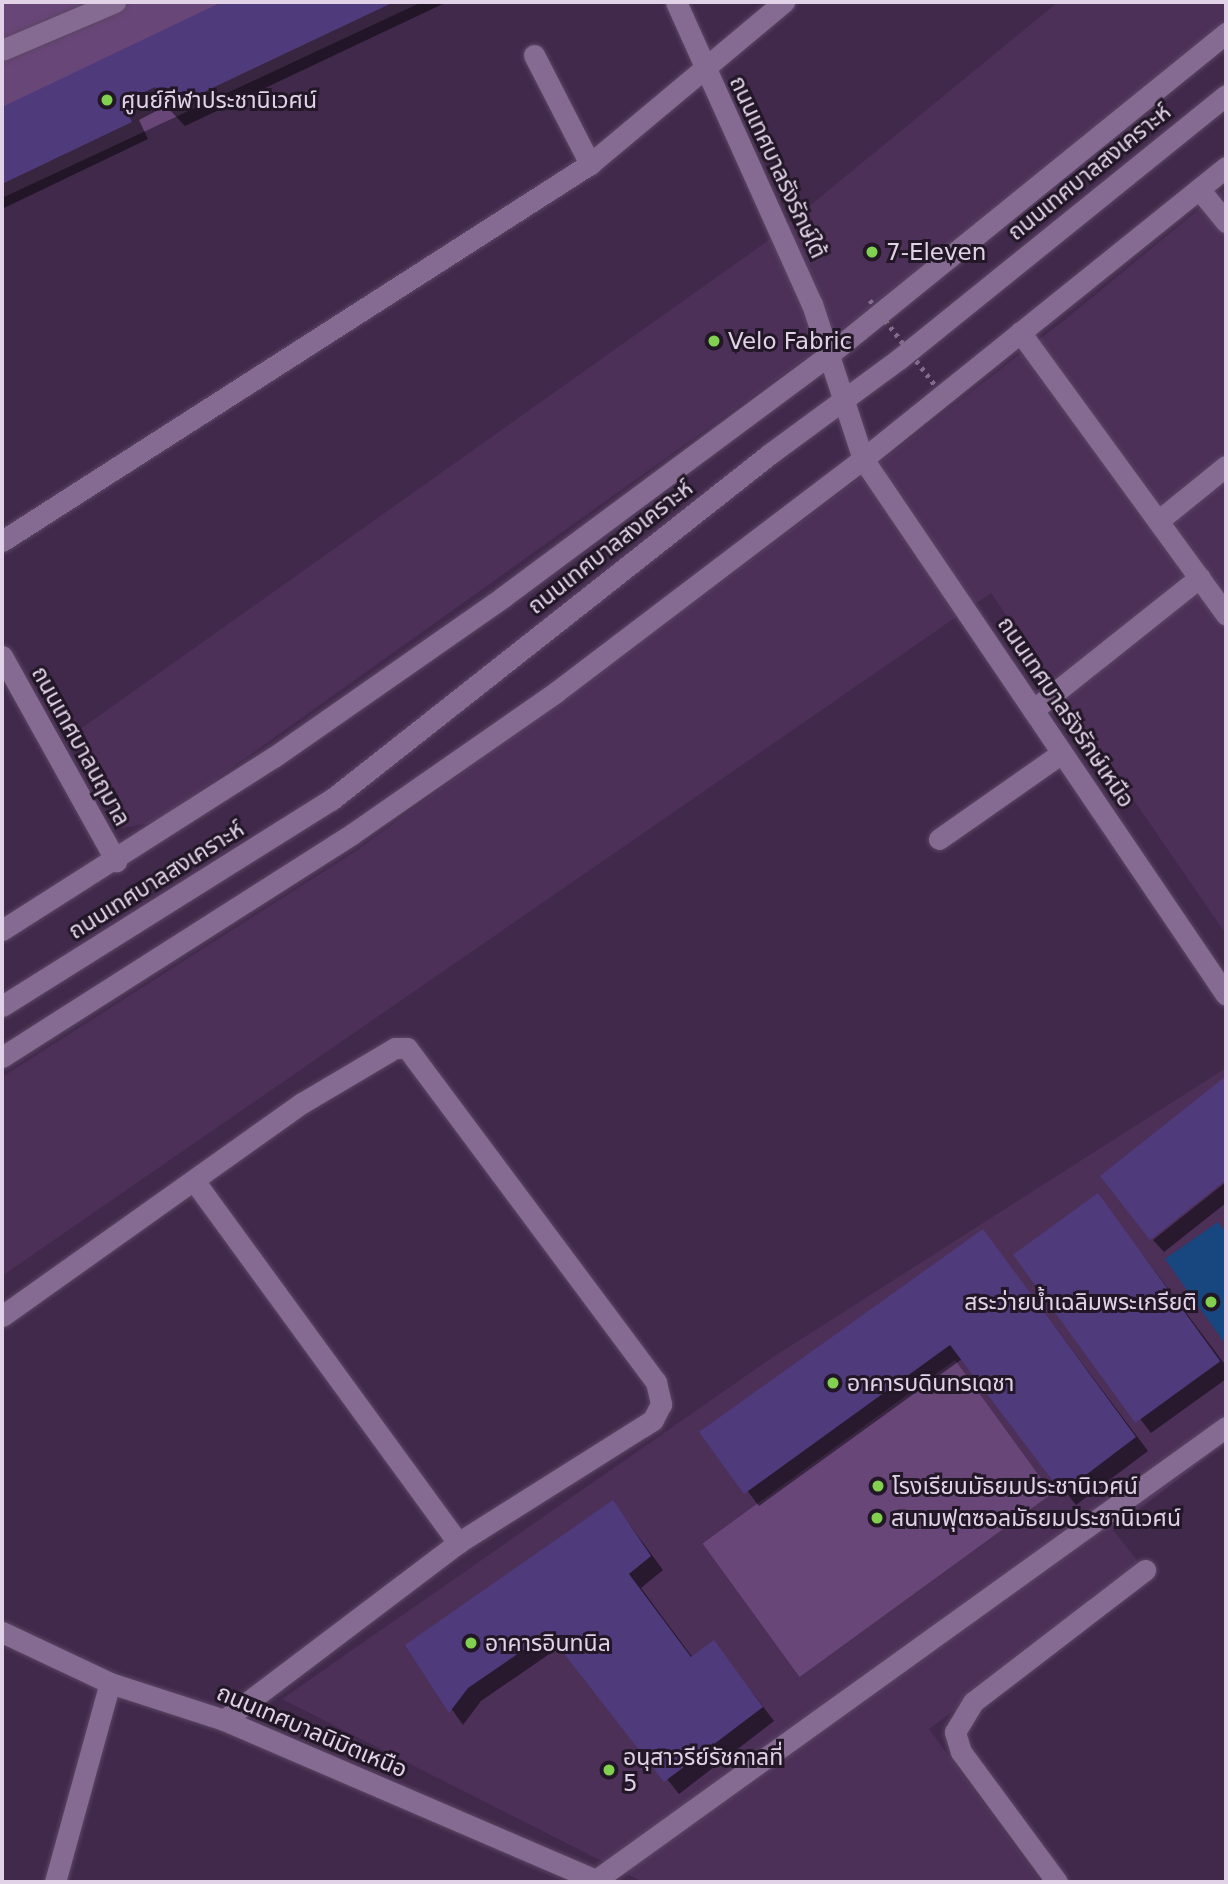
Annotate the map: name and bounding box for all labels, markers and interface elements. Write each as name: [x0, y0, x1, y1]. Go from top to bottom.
street label: ถนนเทศบาลรังรักษ์ใต้: [724, 71, 832, 263]
place label: ศูนย์กีฬาประชานิเวศน์: [121, 86, 317, 114]
marker: ศูนย์กีฬาประชานิเวศน์: [99, 92, 115, 108]
street label: ถนนเทศบาลสงเคราะห์: [1002, 98, 1176, 246]
place label: 7-Eleven: [886, 238, 986, 266]
marker: 7-Eleven: [864, 244, 880, 260]
place label: Velo Fabric: [728, 327, 852, 355]
marker: Velo Fabric: [706, 333, 722, 349]
street label: ถนนเทศบาลสงเคราะห์: [522, 474, 698, 620]
street label: ถนนเทศบาลรังรักษ์เหนือ: [992, 611, 1140, 813]
street label: ถนนเทศบาลนฤมาล: [26, 661, 136, 831]
street label: ถนนเทศบาลสงเคราะห์: [63, 815, 249, 945]
place label: สระว่ายนํ้าเฉลิมพระเกรียติ: [964, 1288, 1197, 1316]
marker: สระว่ายนํ้าเฉลิมพระเกรียติ: [1203, 1294, 1219, 1310]
place label: อาคารบดินทรเดชา: [847, 1369, 1014, 1397]
marker: อาคารบดินทรเดชา: [825, 1375, 841, 1391]
place label: โรงเรียนมัธยมประชานิเวศน์: [892, 1472, 1138, 1500]
marker: โรงเรียนมัธยมประชานิเวศน์: [870, 1478, 886, 1494]
place label: สนามฟุตซอลมัธยมประชานิเวศน์: [891, 1504, 1181, 1532]
marker: สนามฟุตซอลมัธยมประชานิเวศน์: [869, 1510, 885, 1526]
place label: อาคารอินทนิล: [485, 1629, 611, 1657]
marker: อาคารอินทนิล: [463, 1635, 479, 1651]
street label: ถนนเทศบาลนิมิตเหนือ: [213, 1678, 411, 1784]
place label: อนุสาวรีย์รัชกาลที่ 5: [623, 1743, 783, 1797]
marker: อนุสาวรีย์รัชกาลที่ 5: [601, 1762, 617, 1778]

